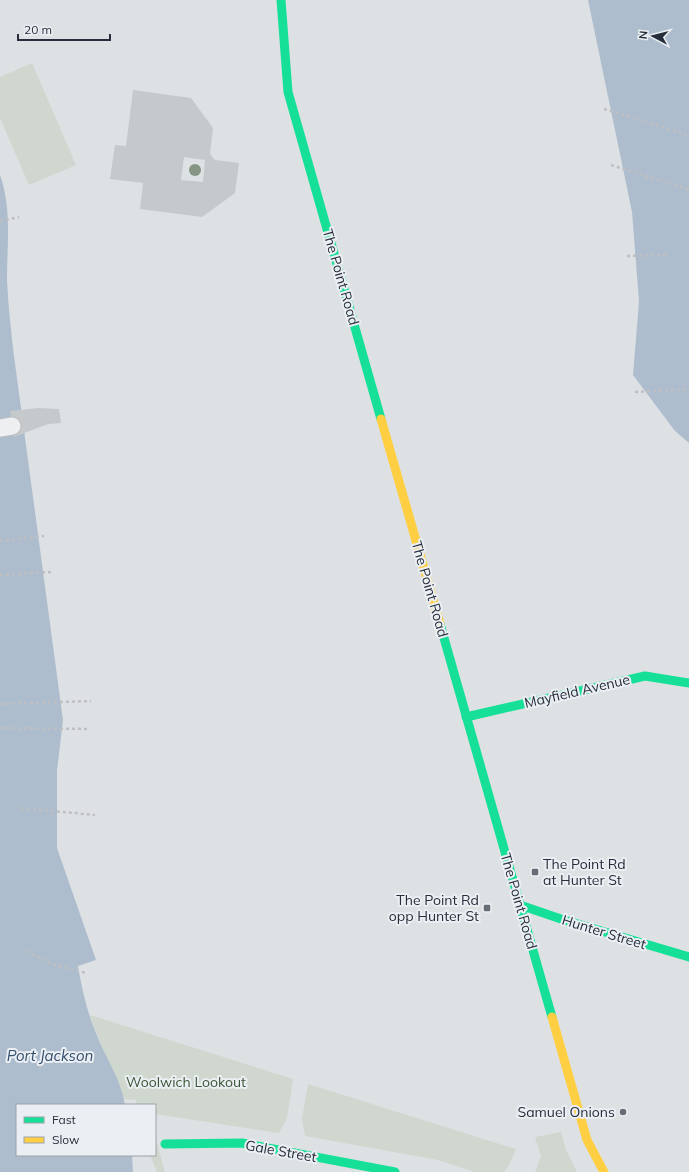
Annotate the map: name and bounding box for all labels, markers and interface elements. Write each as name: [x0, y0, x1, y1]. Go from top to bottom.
scale bar: [18, 16, 110, 42]
north arrow: [633, 16, 673, 56]
text: 20 m: [24, 22, 52, 37]
text: N: [636, 30, 651, 40]
street label: The Point Road: [319, 227, 363, 327]
street label: The Point Road: [408, 539, 452, 639]
street label: Mayfield Avenue: [523, 670, 631, 712]
street label: The Point Road: [497, 851, 541, 951]
place label: The Point Rd at Hunter St: [543, 855, 626, 889]
marker: The Point Rd at Hunter St: [530, 867, 540, 877]
place label: The Point Rd opp Hunter St: [389, 891, 479, 925]
marker: The Point Rd opp Hunter St: [482, 903, 492, 913]
street label: Hunter Street: [560, 911, 648, 953]
water label: Port Jackson: [7, 1046, 94, 1065]
park label: Woolwich Lookout: [126, 1073, 246, 1091]
place label: Samuel Onions: [517, 1103, 615, 1121]
legend: [16, 1104, 156, 1156]
marker: Samuel Onions: [618, 1107, 628, 1117]
text: Fast: [52, 1112, 76, 1127]
text: Slow: [52, 1132, 80, 1147]
street label: Gale Street: [244, 1136, 318, 1166]

